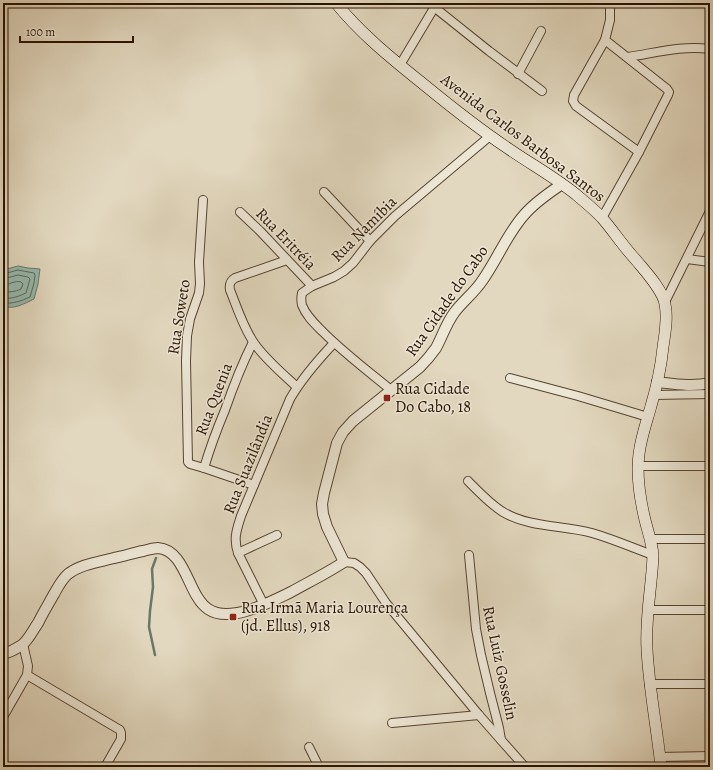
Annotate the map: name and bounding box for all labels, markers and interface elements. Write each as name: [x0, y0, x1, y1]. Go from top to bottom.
scale bar: [20, 18, 133, 44]
text: 100 m: [26, 24, 55, 40]
street label: Avenida Carlos Barbosa Santos: [435, 68, 610, 207]
street label: Rua Namíbia: [326, 191, 402, 267]
street label: Rua Eritréia: [251, 203, 322, 275]
street label: Rua Cidade do Cabo: [400, 241, 494, 361]
street label: Rua Soweto: [162, 278, 196, 356]
street label: Rua Quenia: [190, 359, 238, 439]
place label: Rua Cidade Do Cabo, 18: [395, 378, 471, 418]
marker: Rua Cidade Do Cabo, 18: [382, 393, 392, 403]
street label: Rua Suazilândia: [218, 410, 278, 517]
place label: Rua Irmã Maria Lourença (jd. Ellus), 918: [241, 597, 409, 637]
street label: Rua Luiz Gosselin: [477, 604, 523, 722]
marker: Rua Irmã Maria Lourença (jd. Ellus), 918: [228, 612, 238, 622]

